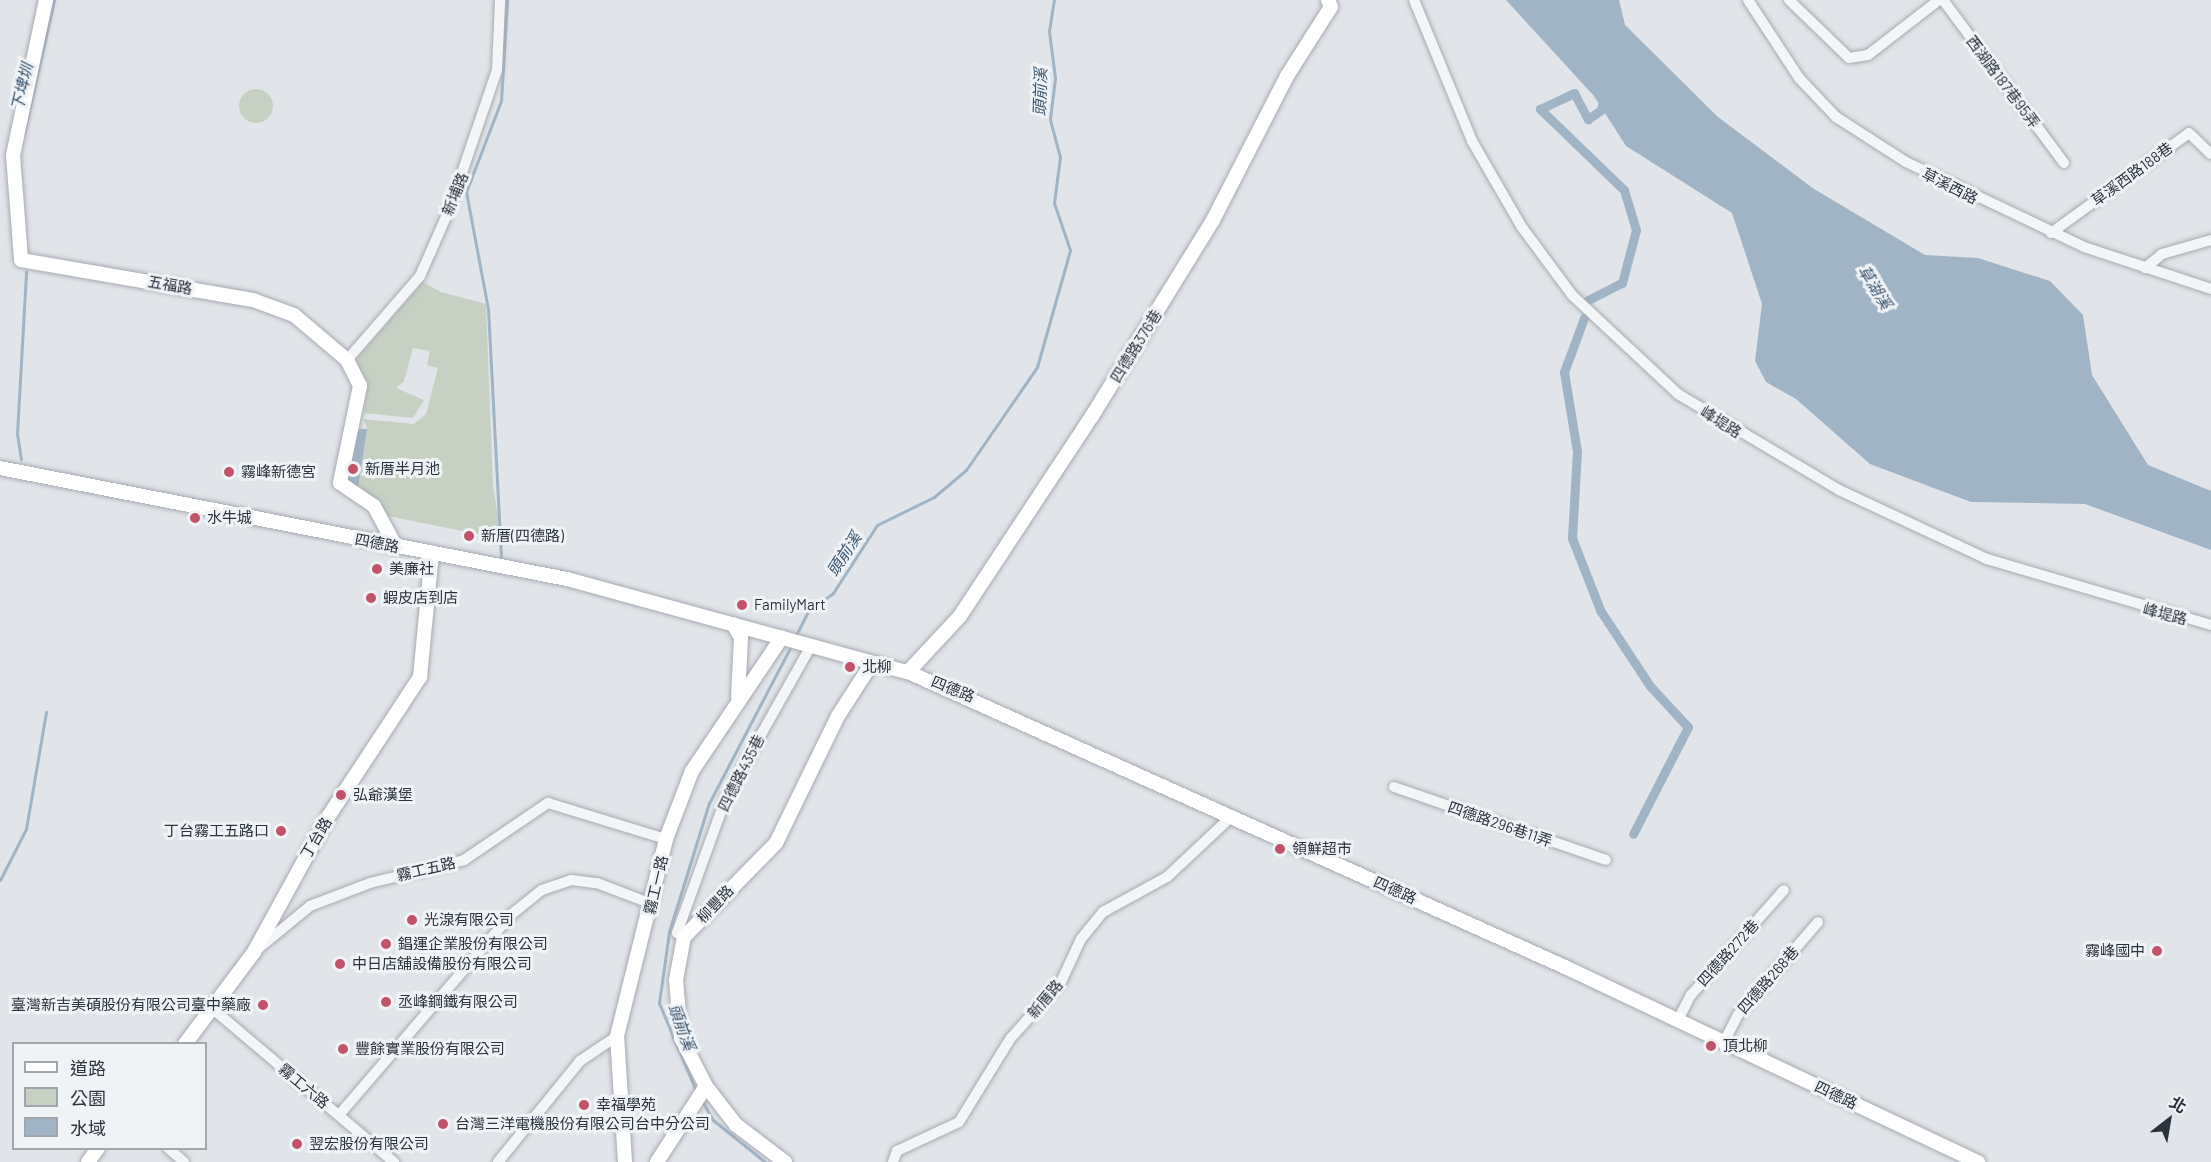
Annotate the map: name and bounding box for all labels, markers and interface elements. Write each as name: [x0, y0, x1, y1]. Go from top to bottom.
street label: 西湖路187巷95弄: [1963, 32, 2043, 132]
water label: 下埤圳: [7, 61, 37, 113]
water label: 頭前溪: [1030, 68, 1050, 116]
street label: 草溪西路188巷: [2088, 139, 2176, 209]
street label: 草溪西路: [1919, 164, 1981, 208]
street label: 新埔路: [438, 170, 472, 218]
water label: 草湖溪: [1854, 262, 1896, 312]
street label: 五福路: [146, 272, 194, 298]
street label: 四德路376巷: [1106, 306, 1166, 386]
street label: 峰堤路: [1697, 402, 1745, 442]
place label: 新厝半月池: [365, 460, 440, 478]
marker: 新厝半月池: [346, 462, 360, 476]
place label: 霧峰新德宮: [241, 463, 316, 481]
marker: 霧峰新德宮: [222, 465, 236, 479]
place label: 水牛城: [207, 509, 252, 527]
marker: 水牛城: [188, 511, 202, 525]
place label: 新厝(四德路): [481, 527, 564, 545]
marker: 新厝(四德路): [462, 529, 476, 543]
water label: 頭前溪: [823, 529, 865, 579]
street label: 四德路: [353, 530, 401, 556]
place label: 美廉社: [389, 560, 434, 578]
marker: 美廉社: [370, 562, 384, 576]
place label: 蝦皮店到店: [383, 589, 458, 607]
marker: 蝦皮店到店: [364, 591, 378, 605]
place label: FamilyMart: [754, 596, 826, 614]
marker: FamilyMart: [735, 598, 749, 612]
street label: 峰堤路: [2141, 600, 2189, 628]
place label: 北柳: [862, 658, 892, 676]
marker: 北柳: [843, 660, 857, 674]
street label: 四德路: [929, 672, 977, 706]
street label: 四德路435巷: [714, 732, 768, 814]
place label: 弘爺漢堡: [353, 786, 413, 804]
marker: 弘爺漢堡: [334, 788, 348, 802]
street label: 四德路296巷11弄: [1445, 798, 1555, 850]
street label: 丁台路: [297, 814, 335, 862]
place label: 丁台霧工五路口: [164, 822, 269, 840]
marker: 丁台霧工五路口: [274, 824, 288, 838]
place label: 領鮮超市: [1292, 840, 1352, 858]
marker: 領鮮超市: [1273, 842, 1287, 856]
street label: 霧工五路: [395, 853, 457, 885]
street label: 霧工一路: [640, 854, 672, 916]
street label: 四德路: [1371, 873, 1419, 907]
street label: 柳豐路: [693, 882, 737, 926]
place label: 光湶有限公司: [424, 911, 514, 929]
marker: 光湶有限公司: [405, 913, 419, 927]
street label: 四德路272巷: [1693, 916, 1763, 990]
place label: 錩運企業股份有限公司: [398, 935, 548, 953]
marker: 錩運企業股份有限公司: [379, 937, 393, 951]
place label: 霧峰國中: [2085, 942, 2145, 960]
street label: 四德路268巷: [1734, 943, 1802, 1017]
marker: 霧峰國中: [2150, 944, 2164, 958]
place label: 中日店舖設備股份有限公司: [352, 955, 532, 973]
marker: 中日店舖設備股份有限公司: [333, 957, 347, 971]
street label: 新厝路: [1024, 976, 1066, 1022]
place label: 丞峰鋼鐵有限公司: [398, 993, 518, 1011]
marker: 丞峰鋼鐵有限公司: [379, 995, 393, 1009]
place label: 臺灣新吉美碩股份有限公司臺中藥廠: [11, 996, 251, 1014]
marker: 臺灣新吉美碩股份有限公司臺中藥廠: [256, 998, 270, 1012]
water label: 頭前溪: [665, 1001, 699, 1053]
place label: 頂北柳: [1723, 1037, 1768, 1055]
marker: 頂北柳: [1704, 1039, 1718, 1053]
place label: 豐餘實業股份有限公司: [355, 1040, 505, 1058]
legend: [12, 1042, 207, 1150]
marker: 豐餘實業股份有限公司: [336, 1042, 350, 1056]
text: 道路: [70, 1057, 106, 1079]
street label: 霧工六路: [275, 1060, 333, 1112]
street label: 四德路: [1812, 1077, 1860, 1113]
text: 公園: [70, 1087, 106, 1109]
north arrow: [2139, 1090, 2199, 1150]
text: 北: [2167, 1092, 2190, 1116]
place label: 幸福學苑: [596, 1096, 656, 1114]
marker: 幸福學苑: [577, 1098, 591, 1112]
place label: 台灣三洋電機股份有限公司台中分公司: [455, 1115, 710, 1133]
text: 水域: [70, 1117, 106, 1139]
marker: 台灣三洋電機股份有限公司台中分公司: [436, 1117, 450, 1131]
place label: 翌宏股份有限公司: [309, 1135, 429, 1153]
marker: 翌宏股份有限公司: [290, 1137, 304, 1151]

